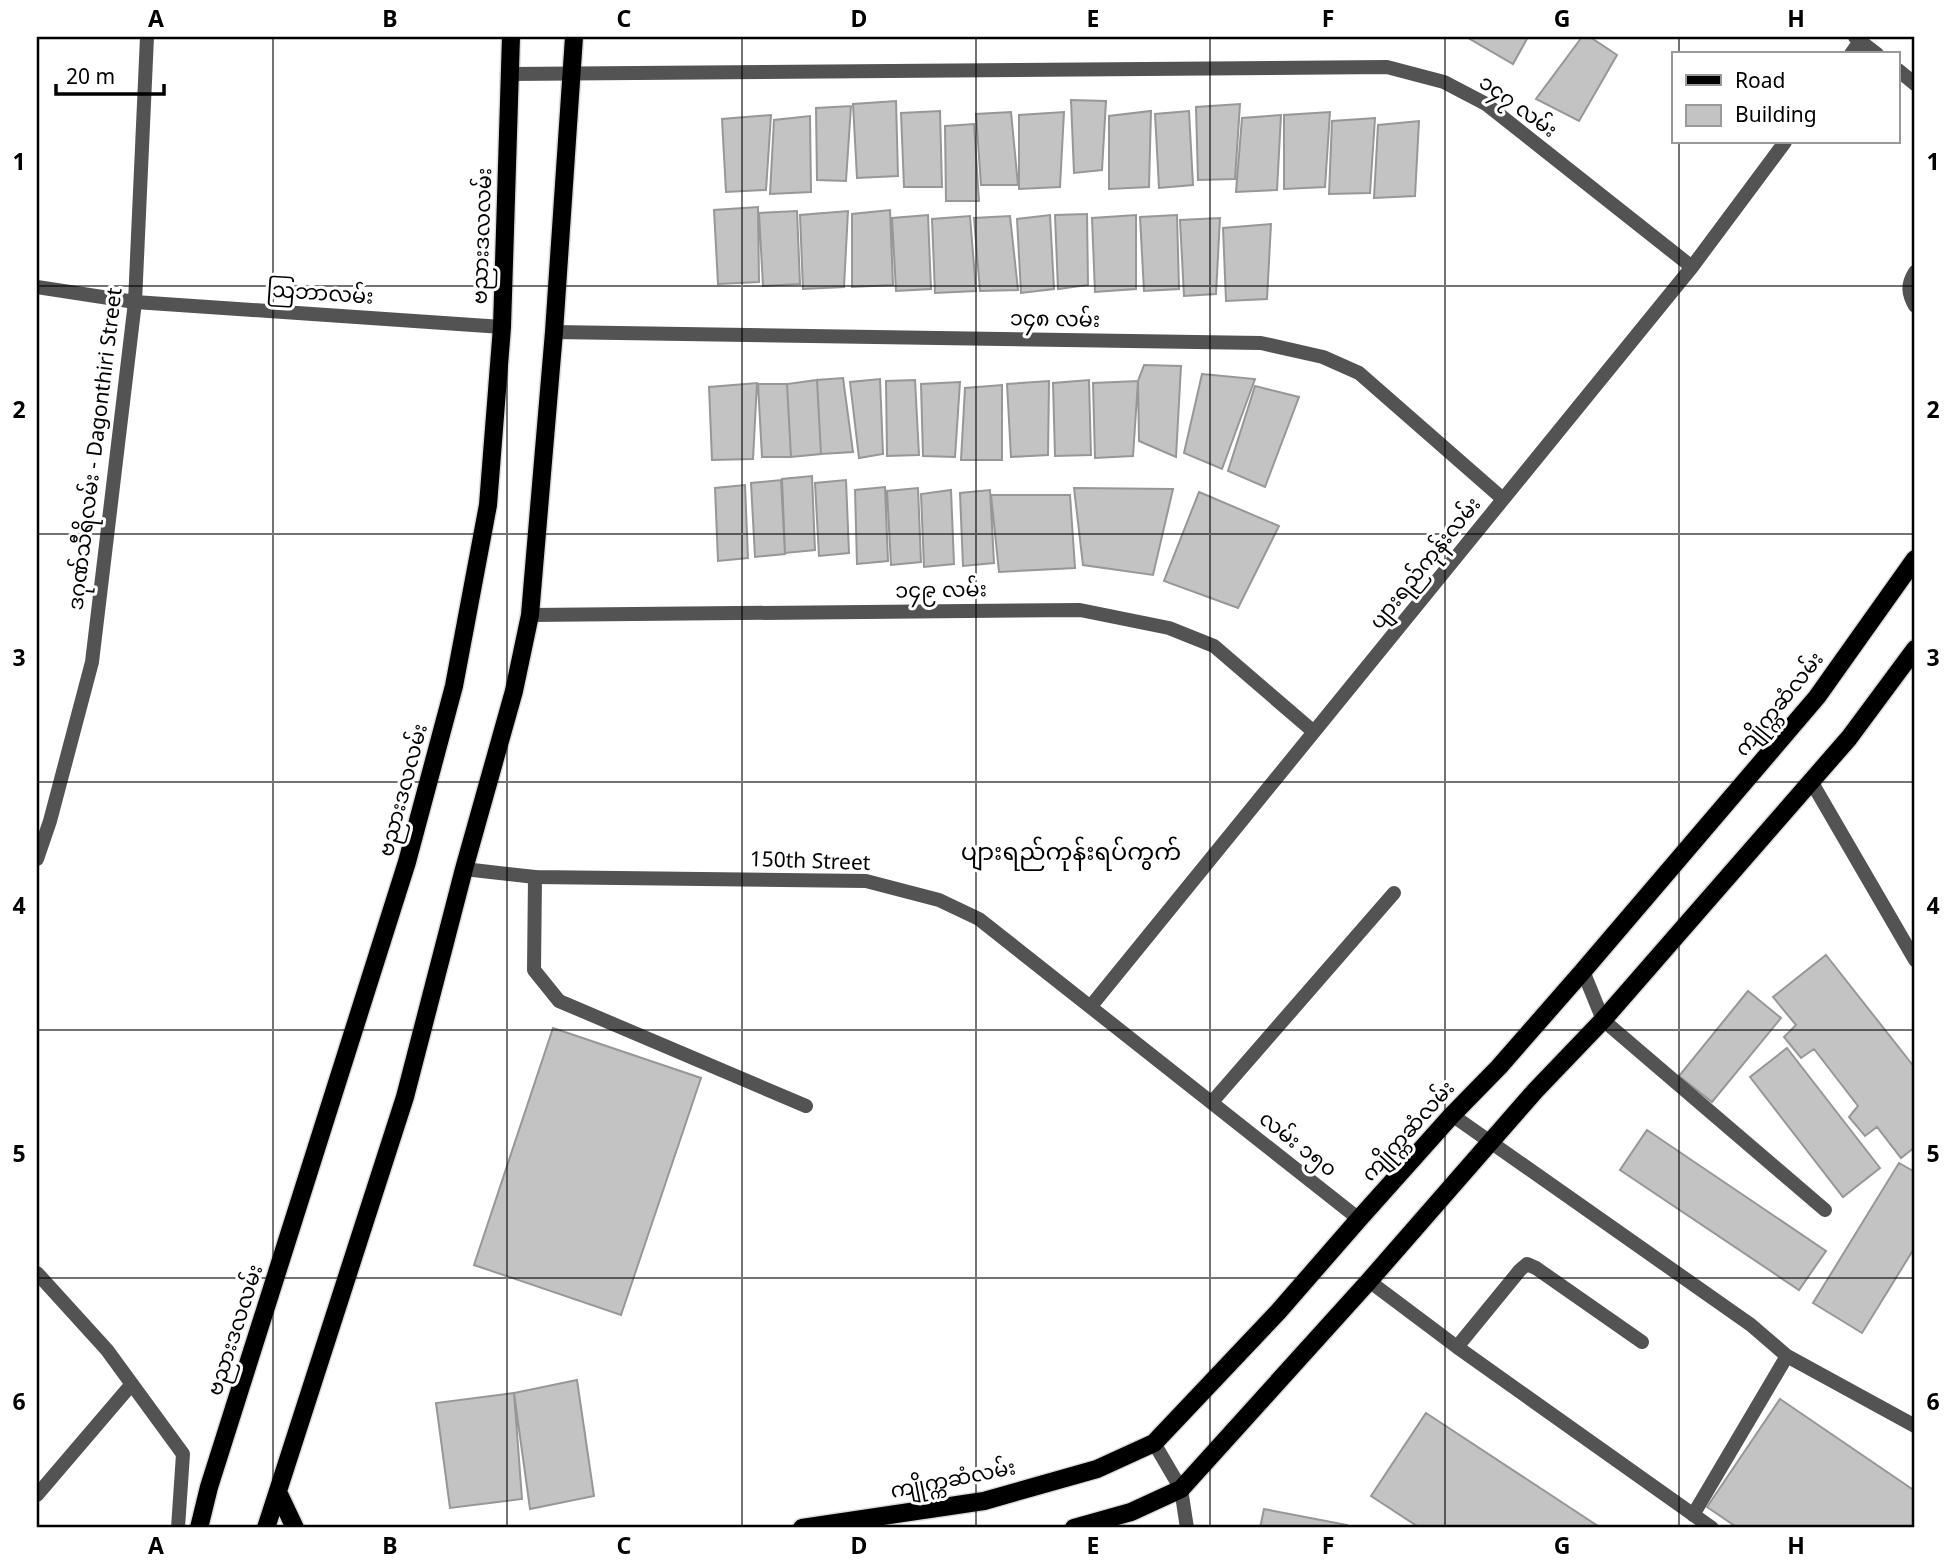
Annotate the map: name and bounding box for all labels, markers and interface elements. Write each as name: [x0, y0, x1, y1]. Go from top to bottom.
text: A: [148, 2, 164, 34]
text: B: [382, 2, 398, 34]
text: C: [617, 2, 632, 34]
text: D: [851, 2, 867, 34]
text: E: [1087, 2, 1099, 34]
text: F: [1322, 2, 1334, 34]
text: G: [1554, 2, 1570, 34]
text: H: [1787, 2, 1805, 34]
scale bar: [56, 52, 164, 96]
legend: [1672, 52, 1899, 144]
text: 20 m: [66, 62, 115, 90]
text: Road: [1735, 66, 1785, 94]
street label: ၁၄၇ လမ်း: [1472, 67, 1564, 146]
text: Building: [1735, 100, 1817, 128]
text: 1: [12, 145, 26, 177]
text: 1: [1926, 145, 1940, 177]
street label: ဗညားဒလလမ်း: [464, 167, 501, 305]
street label: ဩဘာလမ်း: [265, 273, 374, 314]
street label: ဒဂုဏ်သီရိလမ်း - Dagonthiri Street: [59, 286, 132, 612]
street label: ၁၄၈ လမ်း: [1010, 302, 1100, 337]
text: 2: [12, 393, 26, 425]
text: 2: [1926, 393, 1940, 425]
street label: ပျားရည်ကုန်းလမ်း: [1362, 490, 1490, 637]
street label: ၁၄၉ လမ်း: [895, 573, 987, 608]
text: 3: [12, 641, 26, 673]
text: 3: [1926, 641, 1940, 673]
street label: ကျိုက္ကဆံလမ်း: [1727, 645, 1833, 765]
street label: ဗညားဒလလမ်း: [370, 720, 437, 860]
district label: ပျားရည်ကုန်းရပ်ကွက်: [961, 834, 1181, 871]
street label: 150th Street: [749, 844, 871, 876]
text: 4: [12, 889, 26, 921]
text: 4: [1926, 889, 1940, 921]
street label: ကျိုက္ကဆံလမ်း: [1354, 1073, 1464, 1190]
street label: လမ်း ၁၅၀: [1251, 1103, 1344, 1186]
text: 5: [12, 1137, 26, 1169]
text: 5: [1926, 1137, 1940, 1169]
street label: ဗညားဒလလမ်း: [199, 1260, 272, 1400]
text: 6: [12, 1385, 26, 1417]
text: 6: [1926, 1385, 1940, 1417]
street label: ကျိုက္ကဆံလမ်း: [888, 1451, 1019, 1509]
text: A: [148, 1529, 164, 1561]
text: B: [382, 1529, 398, 1561]
text: C: [617, 1529, 632, 1561]
text: D: [851, 1529, 867, 1561]
text: E: [1087, 1529, 1099, 1561]
text: F: [1322, 1529, 1334, 1561]
text: G: [1554, 1529, 1570, 1561]
text: H: [1787, 1529, 1805, 1561]

